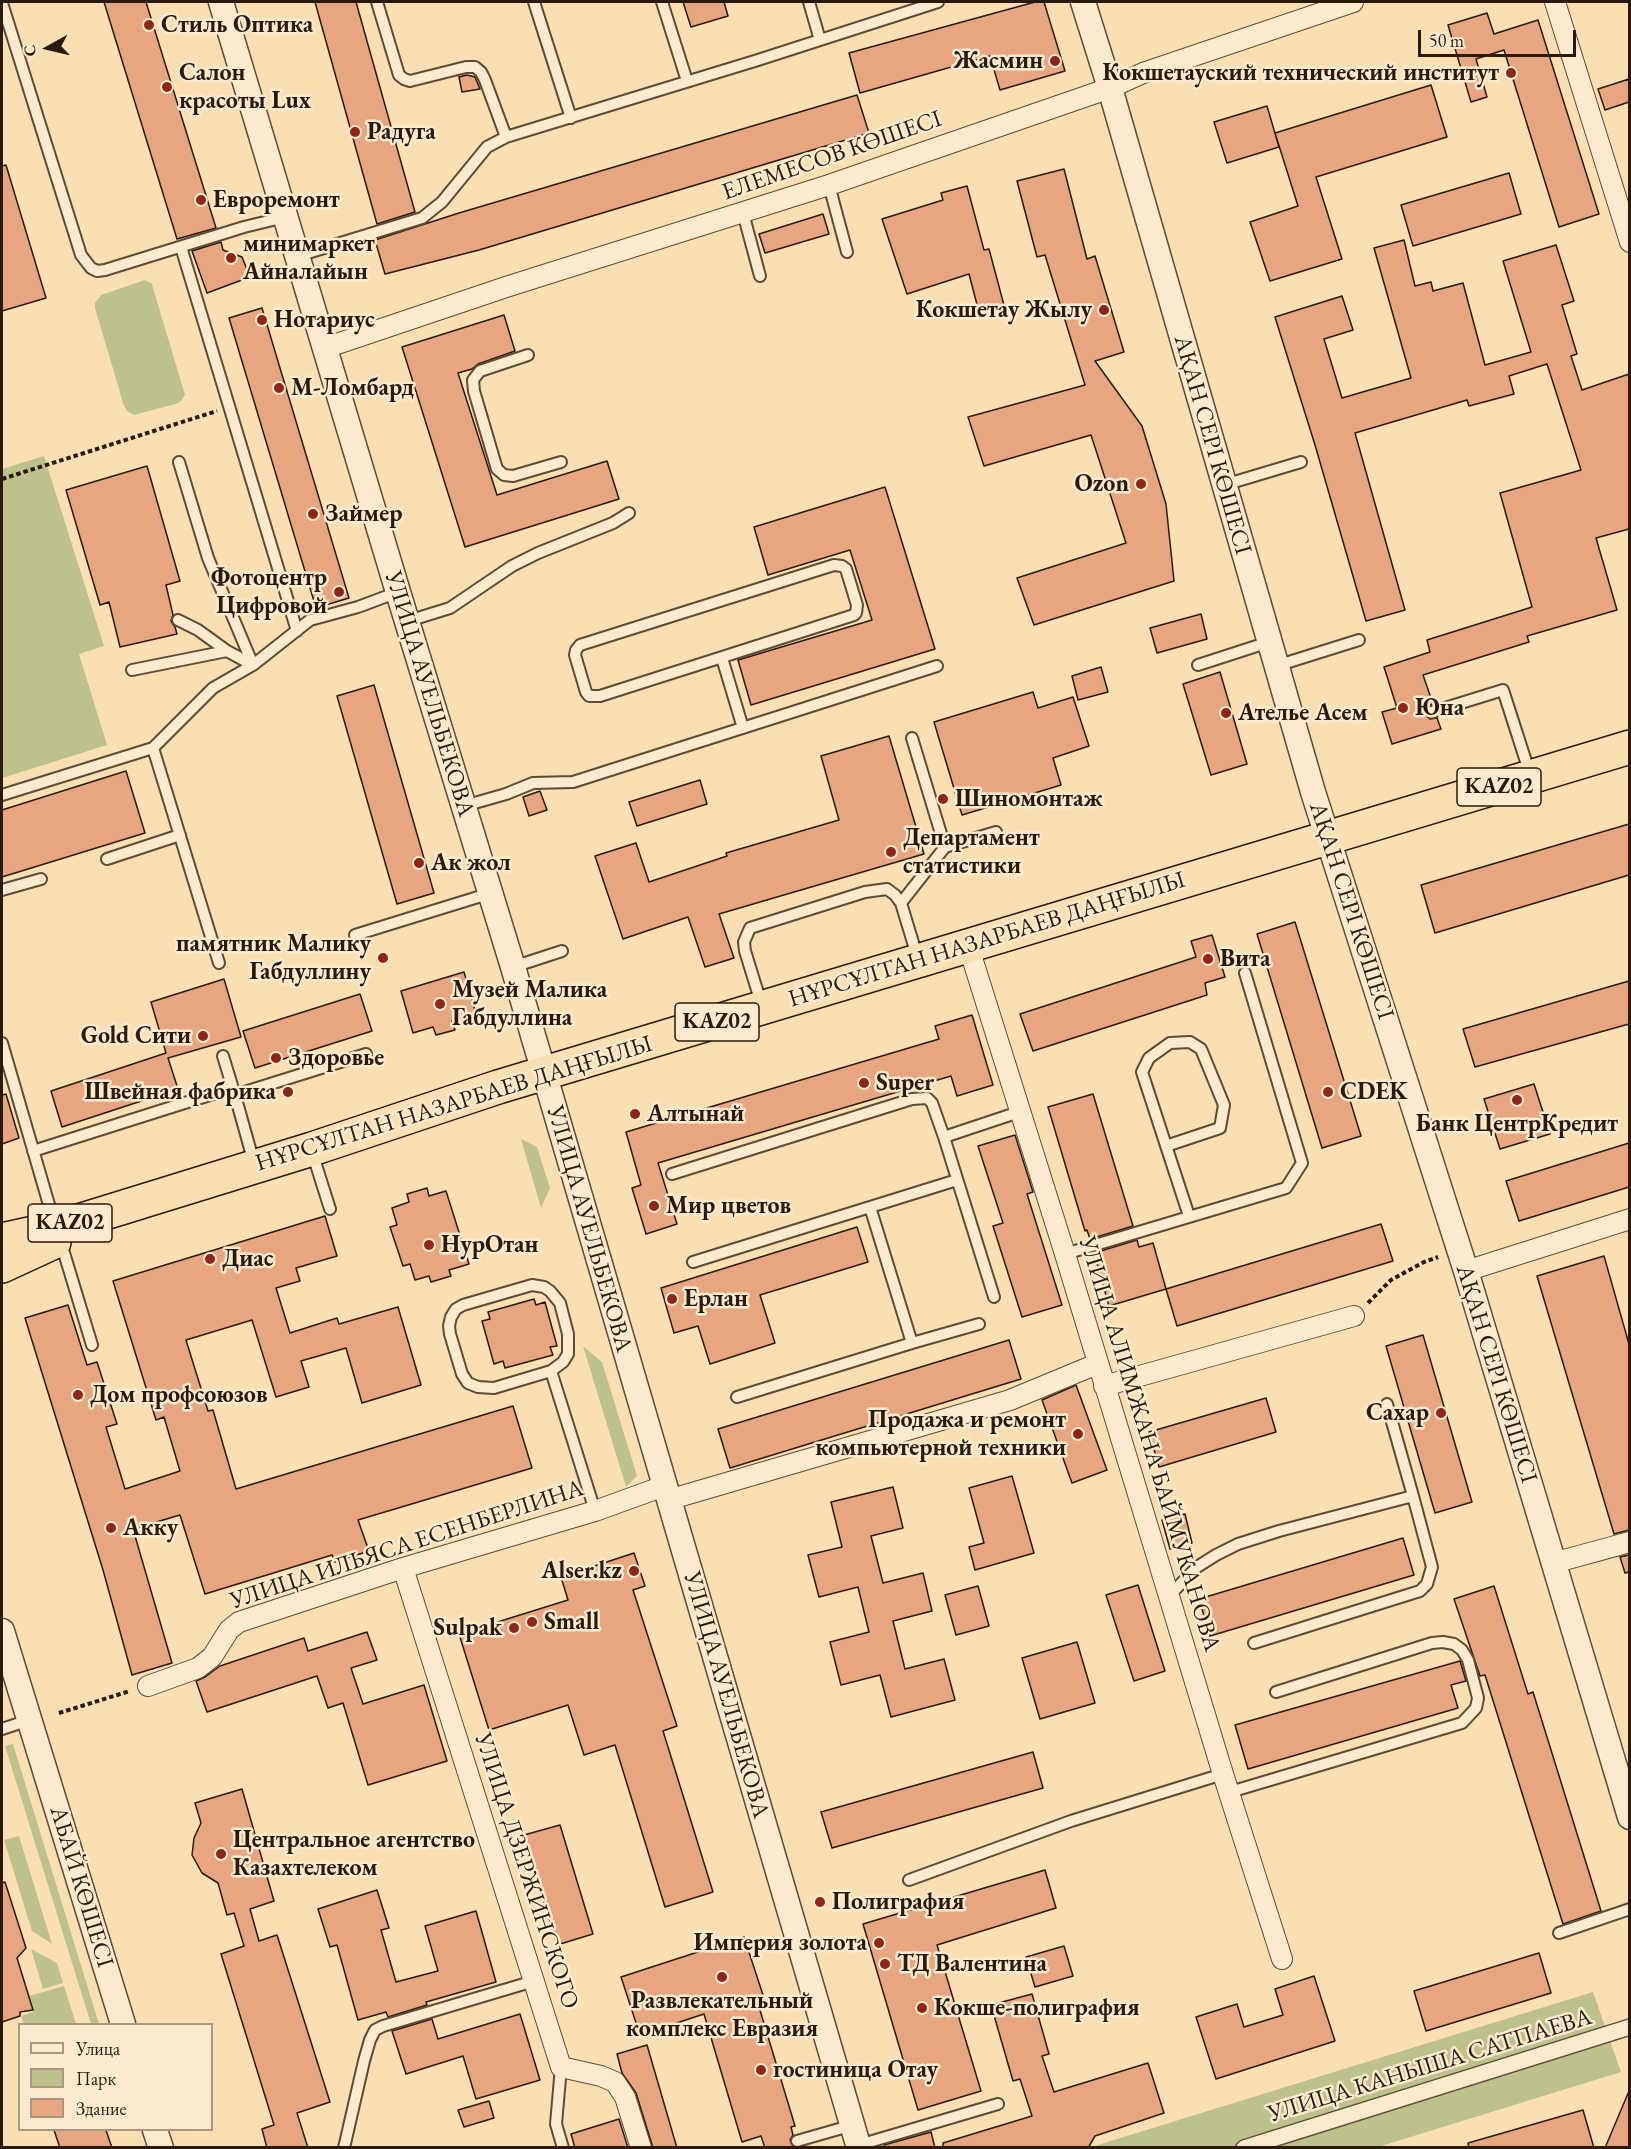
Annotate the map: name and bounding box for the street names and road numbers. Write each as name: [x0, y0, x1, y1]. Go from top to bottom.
street label: ЕЛЕМЕСОВ КӨШЕСІ: [718, 105, 946, 207]
street label: АҚАН СЕРІ КӨШЕСІ: [1167, 332, 1257, 558]
street label: УЛИЦА АУЕЛЬБЕКОВА: [378, 568, 480, 820]
road number: KАZ02: [1457, 768, 1541, 806]
street label: АҚАН СЕРІ КӨШЕСІ: [1302, 799, 1400, 1023]
street label: НҰРСҰЛТАН НАЗАРБАЕВ ДАҢҒЫЛЫ: [785, 866, 1189, 1014]
road number: KАZ02: [675, 1003, 759, 1041]
street label: НҰРСҰЛТАН НАЗАРБАЕВ ДАҢҒЫЛЫ: [252, 1030, 656, 1178]
street label: УЛИЦА АУЕЛЬБЕКОВА: [540, 1102, 638, 1356]
road number: KАZ02: [28, 1204, 112, 1242]
street label: УЛИЦА АЛИМЖАНА БАЙМУКАНОВА: [1072, 1233, 1226, 1655]
street label: АҚАН СЕРІ КӨШЕСІ: [1449, 1261, 1543, 1487]
street label: УЛИЦА ИЛЬЯСА ЕСЕНБЕРЛИНА: [227, 1474, 587, 1616]
street label: УЛИЦА АУЕЛЬБЕКОВА: [677, 1568, 775, 1822]
street label: УЛИЦА ДЗЕРЖИНСКОГО: [468, 1729, 584, 2013]
street label: АБАЙ КӨШЕСІ: [43, 1803, 119, 1971]
street label: УЛИЦА КАНЫША САТПАЕВА: [1265, 2003, 1595, 2129]

